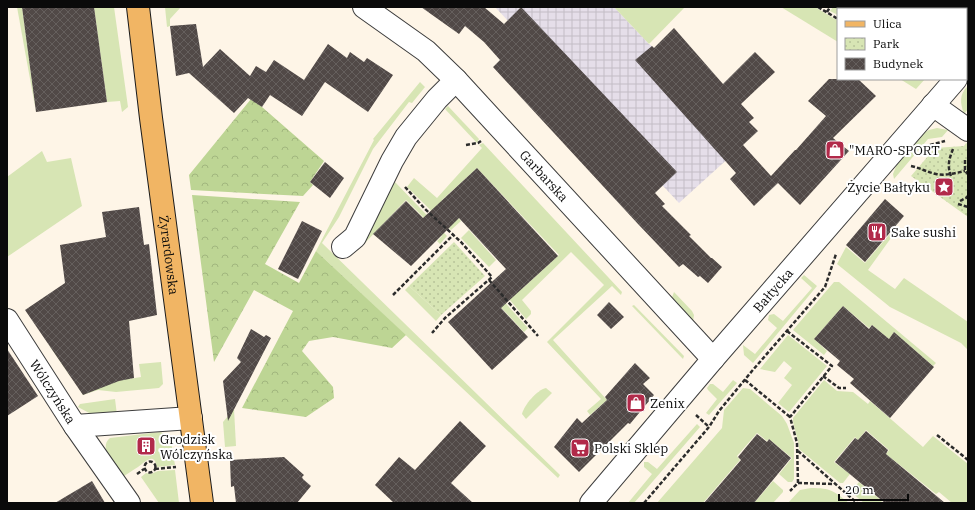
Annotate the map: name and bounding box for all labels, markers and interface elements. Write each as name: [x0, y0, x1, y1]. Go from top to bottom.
legend: [837, 8, 967, 80]
text: Ulica: [873, 16, 902, 31]
text: Park: [873, 36, 899, 51]
text: Budynek: [873, 56, 923, 71]
shop icon: "MARO-SPORT: [824, 139, 846, 161]
place label: "MARO-SPORT: [849, 142, 940, 159]
street label: Garbarska: [516, 146, 572, 205]
place icon: Życie Bałtyku: [933, 176, 955, 198]
place label: Życie Bałtyku: [847, 179, 930, 196]
street label: Żyrardowska: [155, 214, 183, 296]
restaurant icon: Sake sushi: [866, 221, 888, 243]
place label: Sake sushi: [891, 224, 956, 241]
street label: Bałtycka: [749, 265, 797, 316]
street label: Wólczyńska: [26, 356, 80, 427]
shop icon: Zenix: [625, 392, 647, 414]
place label: Zenix: [650, 395, 685, 412]
place label: Grodzisk Wólczyńska: [160, 431, 233, 463]
building icon: Grodzisk Wólczyńska: [135, 435, 157, 457]
supermarket icon: Polski Sklep: [569, 437, 591, 459]
place label: Polski Sklep: [594, 440, 668, 457]
scale bar: [839, 476, 908, 502]
text: 20 m: [845, 482, 874, 497]

